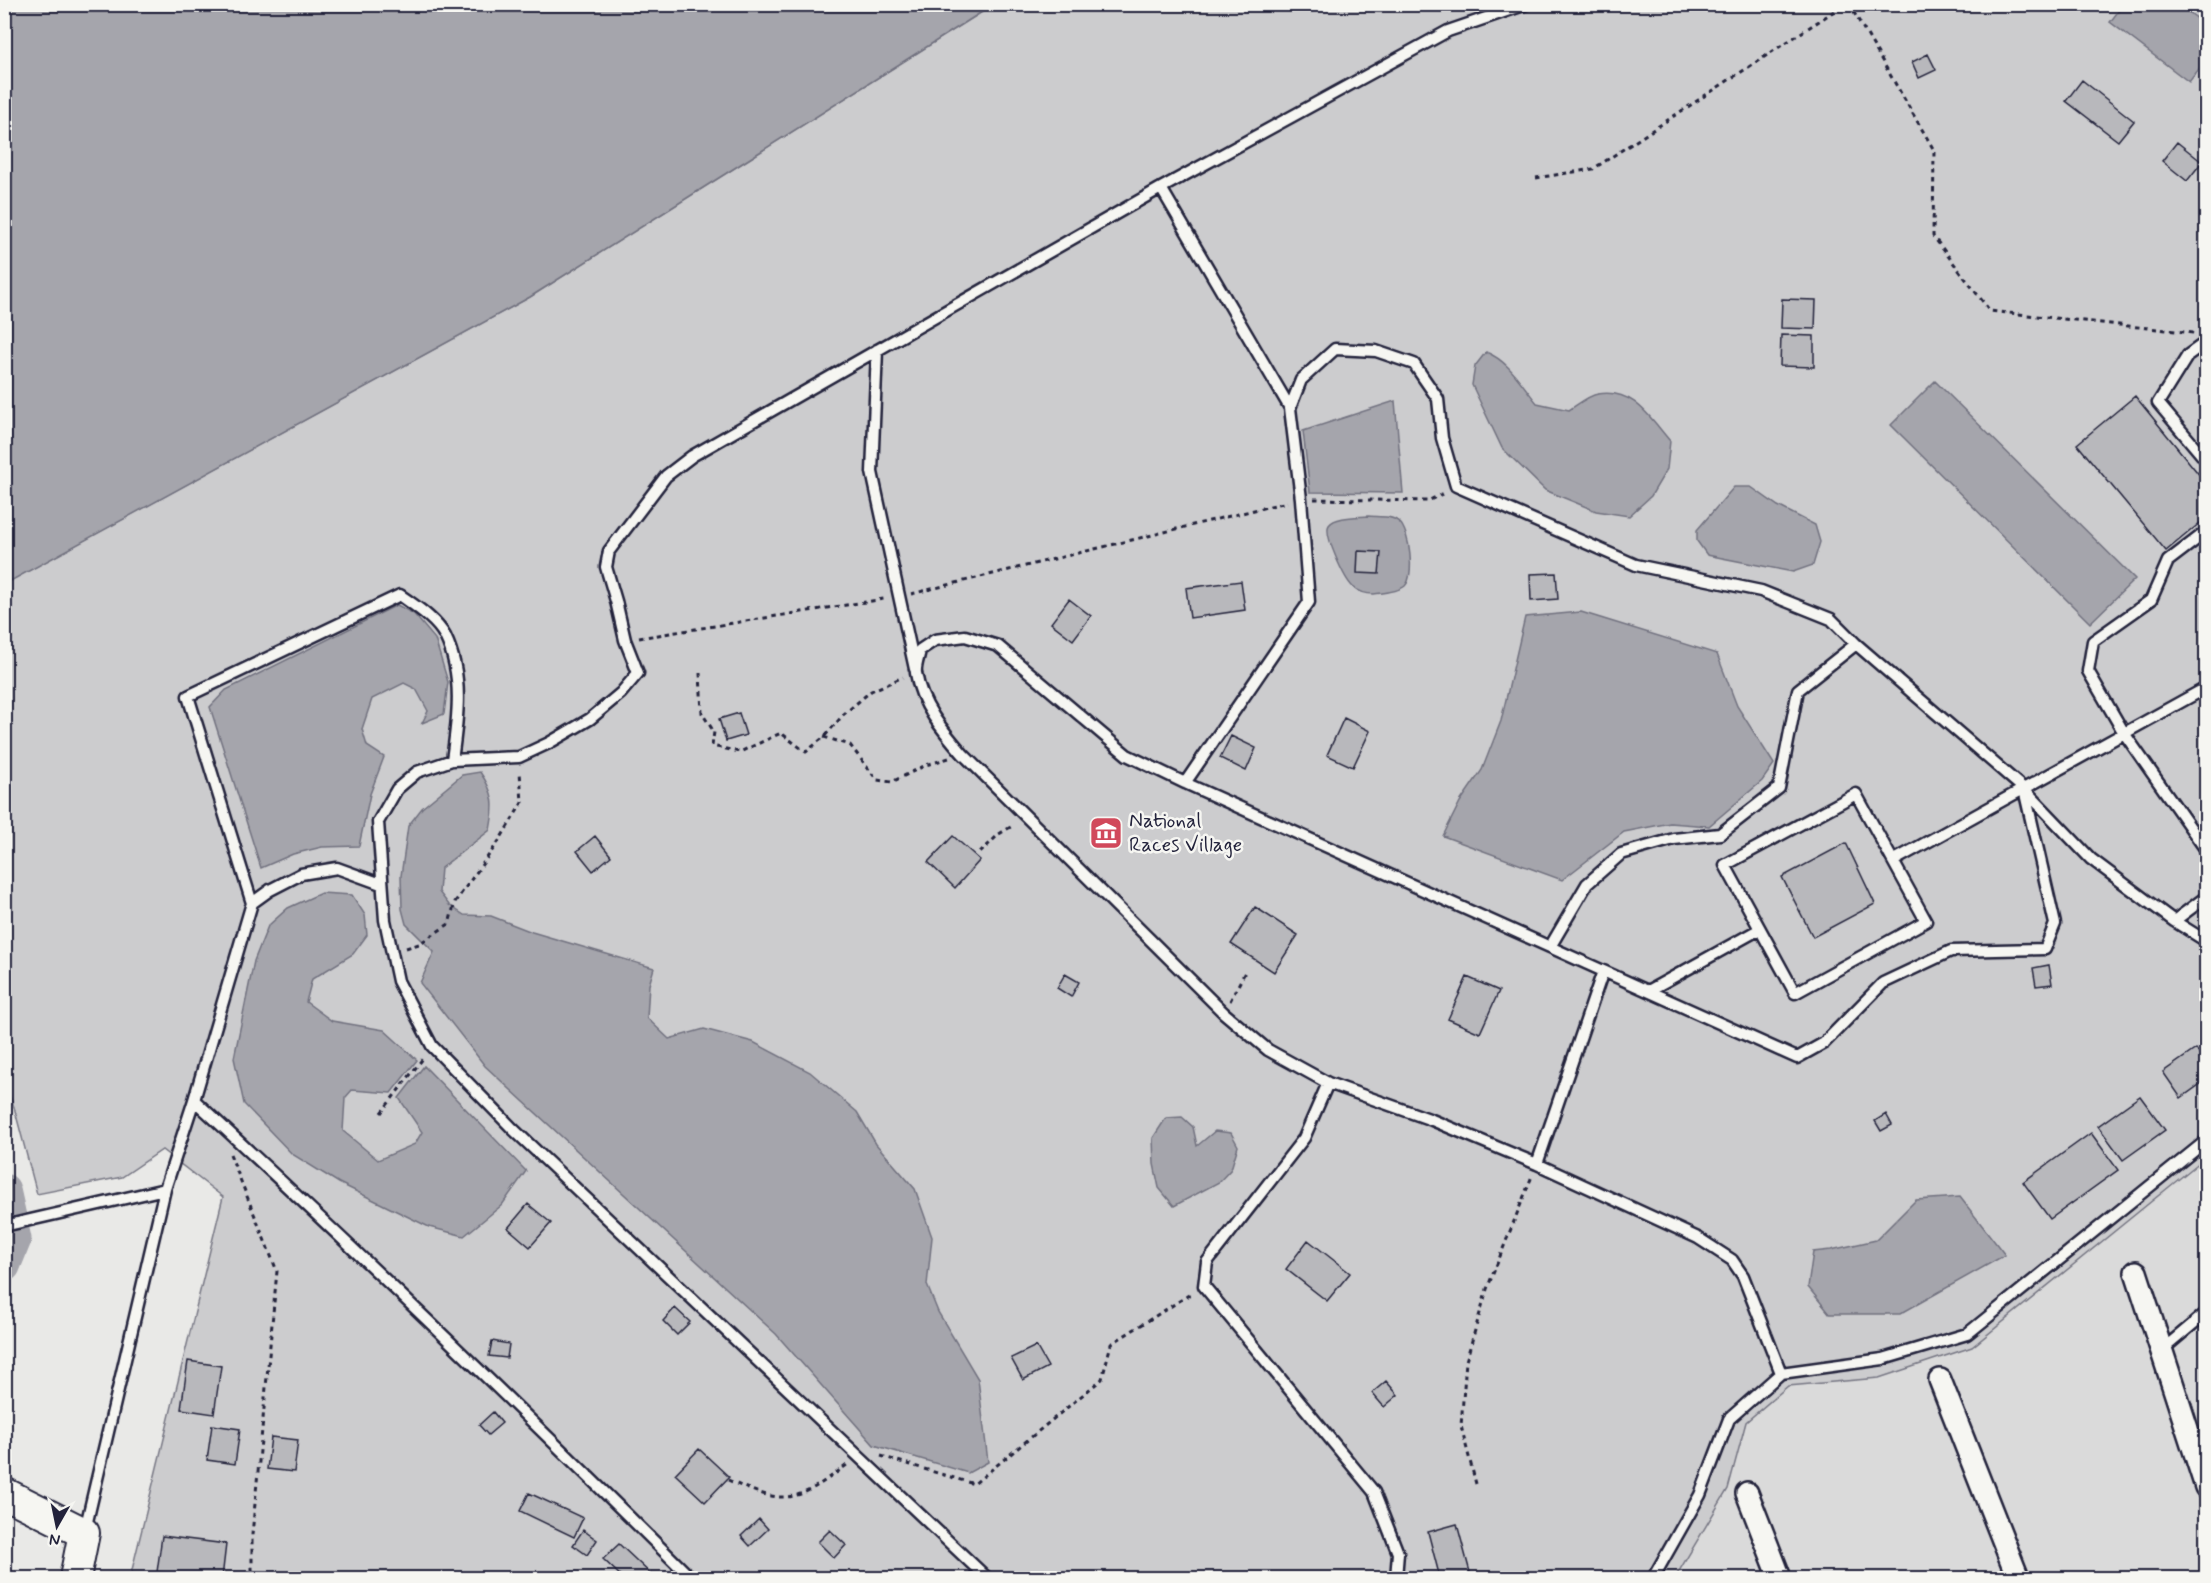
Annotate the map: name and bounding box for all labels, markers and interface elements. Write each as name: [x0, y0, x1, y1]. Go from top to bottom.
place label: National Races Village: [1129, 807, 1242, 859]
museum icon: National Races Village: [1088, 815, 1124, 851]
north arrow: [27, 1496, 87, 1556]
text: N: [48, 1528, 62, 1551]

